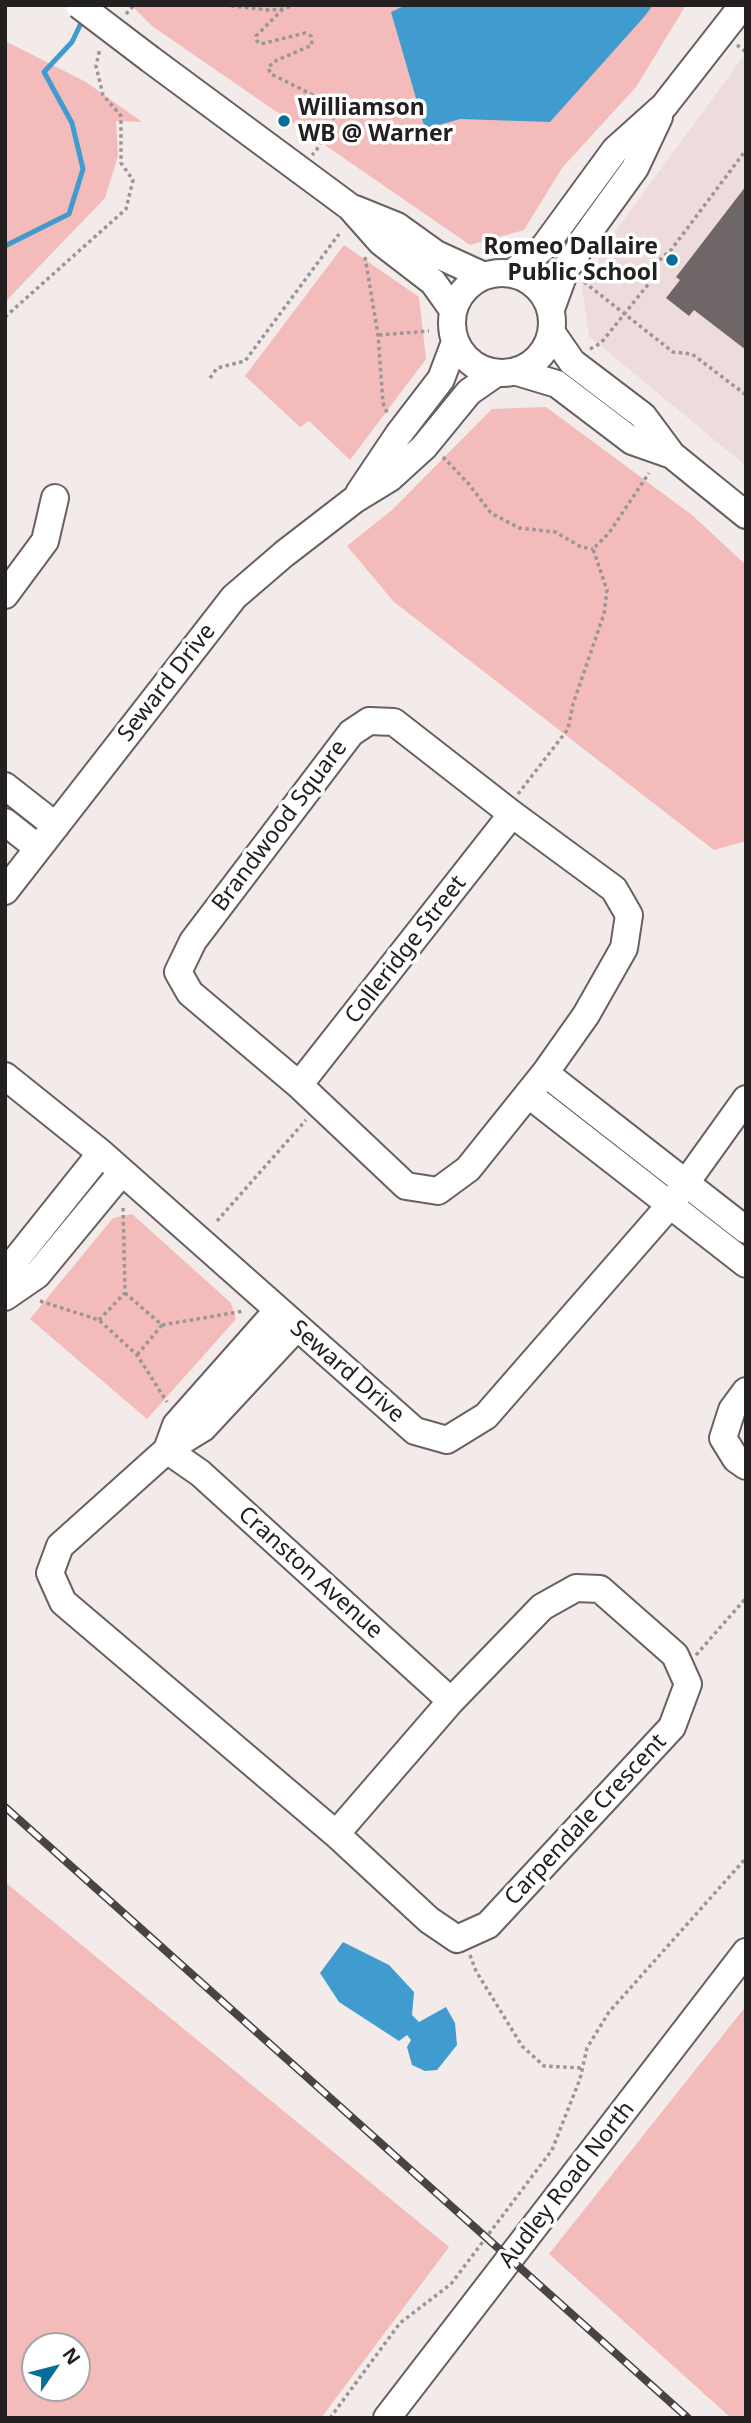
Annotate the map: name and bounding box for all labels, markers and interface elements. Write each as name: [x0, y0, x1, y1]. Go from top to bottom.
place label: Williamson WB @ Warner: [298, 94, 453, 148]
marker: Williamson WB @ Warner: [276, 113, 292, 129]
place label: Romeo Dallaire Public School: [483, 233, 658, 287]
marker: Romeo Dallaire Public School: [664, 252, 680, 268]
street label: Seward Drive: [112, 618, 222, 748]
street label: Brandwood Square: [207, 735, 353, 917]
street label: Colleridge Street: [340, 871, 472, 1029]
street label: Seward Drive: [284, 1315, 410, 1429]
street label: Cranston Avenue: [232, 1501, 388, 1645]
street label: Carpendale Crescent: [499, 1729, 673, 1911]
street label: Audley Road North: [493, 2096, 641, 2274]
north arrow: [21, 2332, 91, 2402]
text: N: [56, 2342, 87, 2370]

